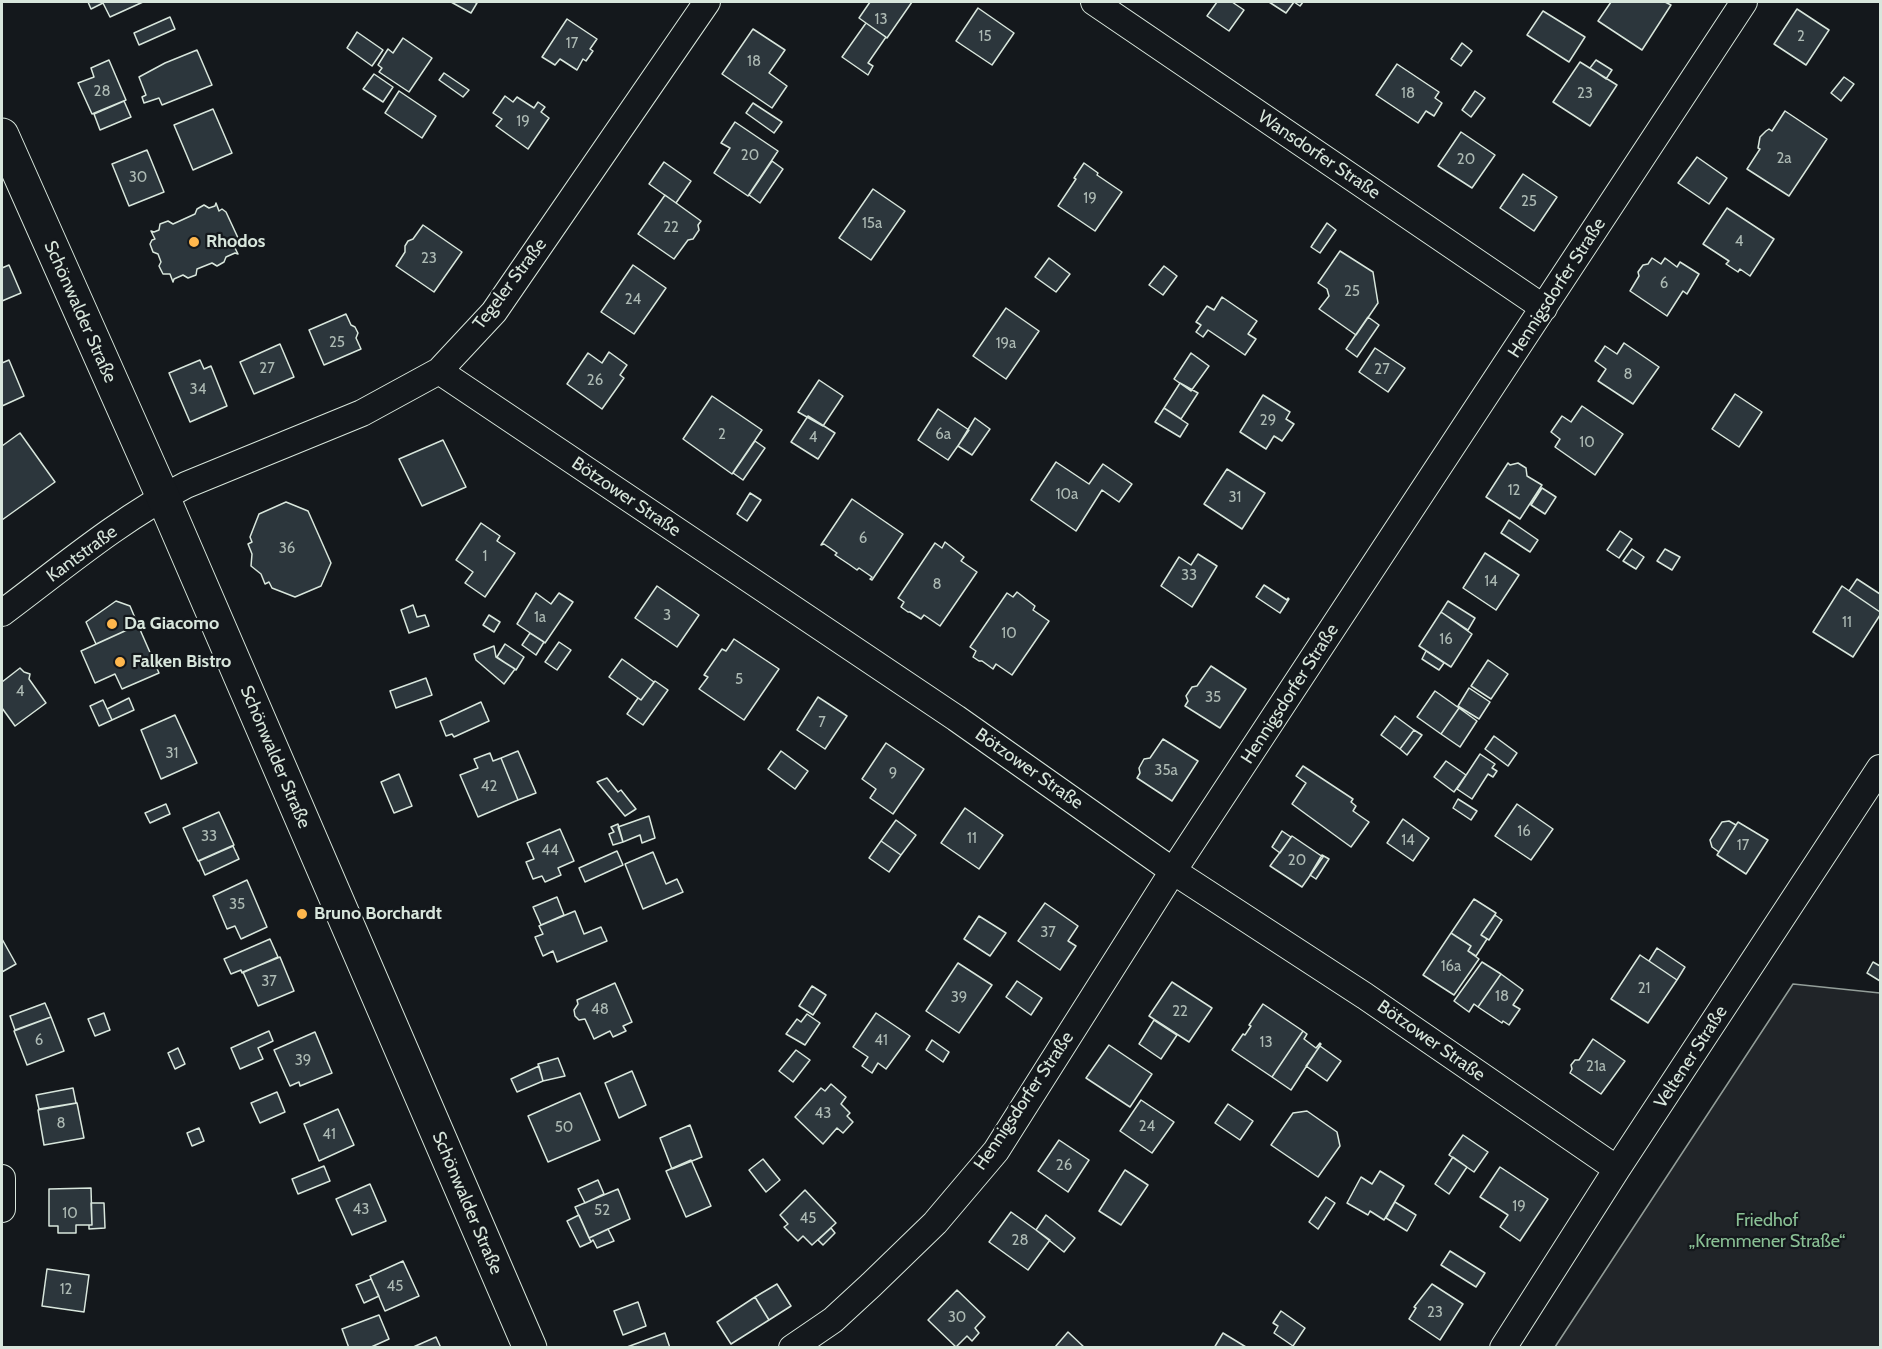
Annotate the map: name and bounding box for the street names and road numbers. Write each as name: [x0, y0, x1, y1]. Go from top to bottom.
street label: Wansdorfer Straße: [1254, 106, 1384, 204]
street label: Hennigsdorfer Straße: [1504, 214, 1610, 362]
street label: Tegeler Straße: [469, 234, 551, 334]
street label: Schönwalder Straße: [39, 238, 121, 386]
street label: Bötzower Straße: [567, 453, 685, 541]
street label: Kantstraße: [42, 521, 122, 587]
street label: Hennigsdorfer Straße: [1237, 620, 1343, 768]
street label: Schönwalder Straße: [235, 682, 315, 832]
street label: Bötzower Straße: [971, 724, 1087, 814]
street label: Bötzower Straße: [1373, 996, 1489, 1086]
street label: Veltener Straße: [1650, 1002, 1732, 1112]
street label: Hennigsdorfer Straße: [970, 1028, 1078, 1174]
street label: Schönwalder Straße: [427, 1128, 507, 1278]

